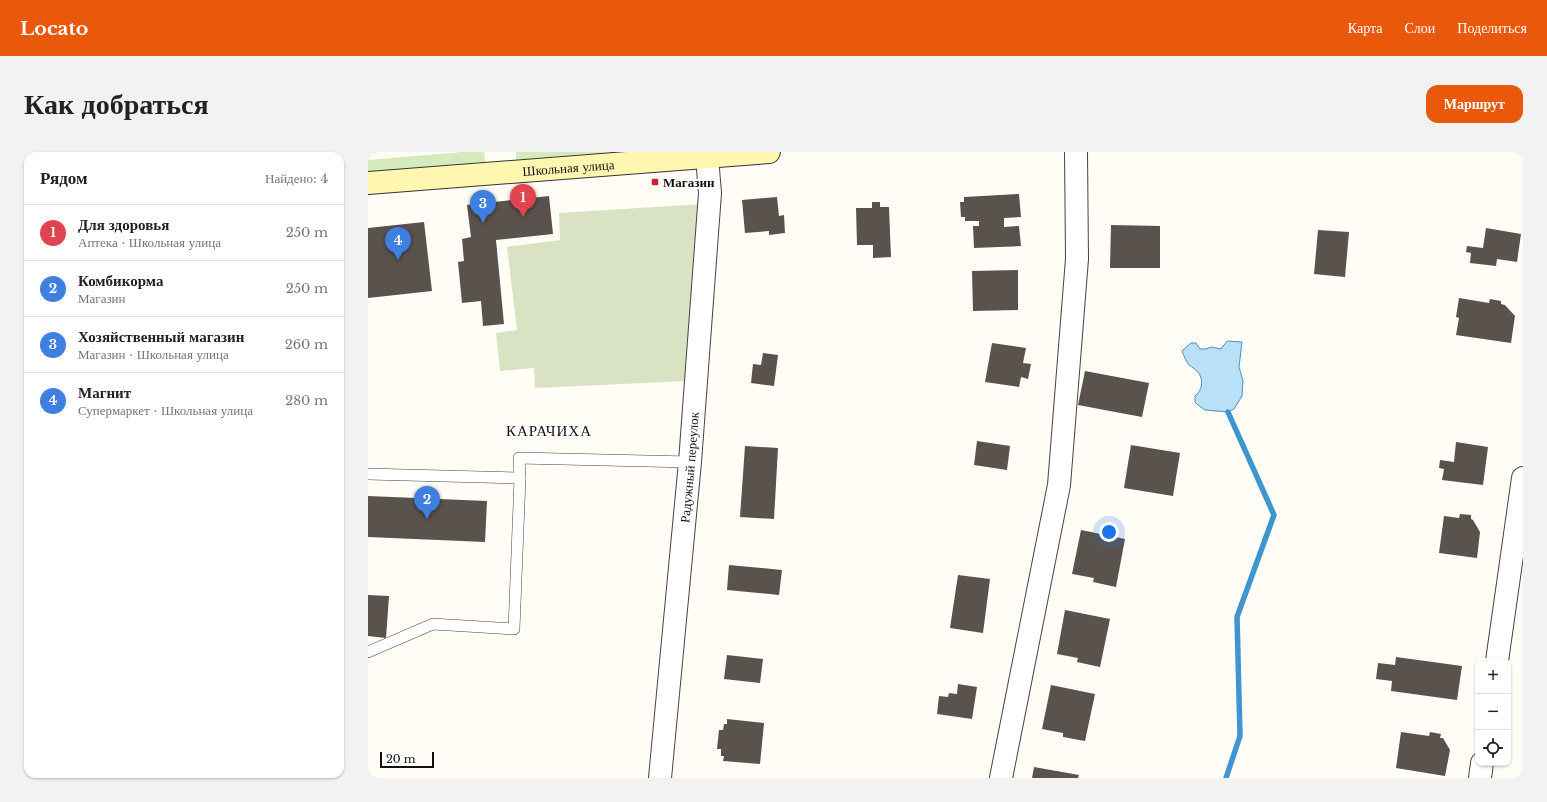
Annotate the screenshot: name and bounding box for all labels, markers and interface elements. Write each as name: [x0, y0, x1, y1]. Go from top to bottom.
text: Locato: [20, 17, 88, 40]
text: Карта: [1348, 19, 1382, 37]
text: Слои: [1404, 19, 1435, 37]
text: Поделиться: [1457, 19, 1527, 37]
button: Маршрут: [1426, 85, 1523, 123]
text: Как добраться: [24, 87, 209, 122]
street label: Школьная улица: [522, 155, 615, 180]
text: Рядом: [40, 168, 88, 189]
text: Найдено: 4: [265, 170, 328, 187]
place label: Магазин: [663, 174, 715, 191]
marker: Магазин: [650, 177, 660, 187]
pin: 1: [510, 184, 536, 217]
pin: 3: [470, 190, 496, 223]
text: Для здоровья: [78, 215, 169, 234]
text: 1: [50, 224, 56, 241]
text: 250 m: [286, 224, 328, 241]
pin: 4: [385, 227, 411, 260]
text: Аптека · Школьная улица: [78, 234, 221, 251]
text: Комбикорма: [78, 271, 163, 290]
text: 2: [49, 280, 57, 297]
text: 250 m: [286, 280, 328, 297]
text: Магазин: [78, 290, 125, 307]
text: Хозяйственный магазин: [78, 327, 244, 346]
text: 3: [49, 336, 57, 353]
text: 260 m: [285, 336, 328, 353]
text: Магазин · Школьная улица: [78, 346, 229, 363]
text: Магнит: [78, 383, 131, 402]
text: 4: [49, 392, 57, 409]
text: 280 m: [285, 392, 328, 409]
text: Супермаркет · Школьная улица: [78, 402, 253, 419]
street label: Радужный переулок: [676, 411, 702, 524]
district label: КАРАЧИХА: [506, 421, 592, 440]
pin: 2: [414, 486, 440, 519]
your location: [1099, 522, 1119, 542]
map controls: [1475, 658, 1511, 766]
button: +: [1475, 658, 1511, 694]
button: −: [1475, 694, 1511, 730]
button: locate: [1475, 730, 1511, 766]
scale bar: [380, 750, 434, 769]
text: 20 m: [386, 752, 416, 766]

